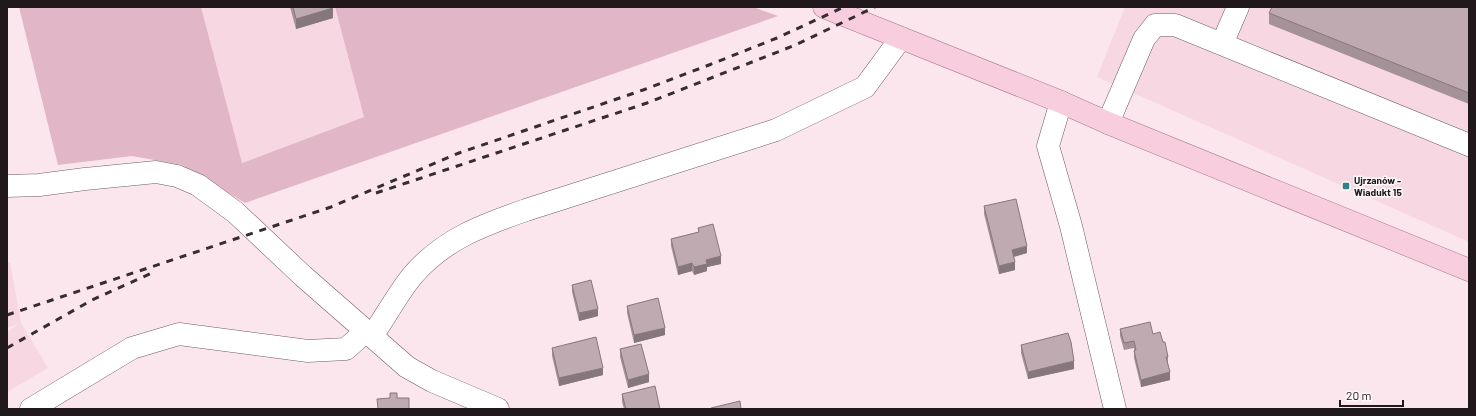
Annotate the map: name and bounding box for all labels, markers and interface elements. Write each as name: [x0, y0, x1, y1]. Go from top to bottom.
place label: Ujrzanów - Wiadukt 15: [1354, 174, 1402, 198]
marker: Ujrzanów - Wiadukt 15: [1341, 181, 1351, 191]
scale bar: [1340, 382, 1403, 408]
text: 20 m: [1346, 388, 1372, 402]

